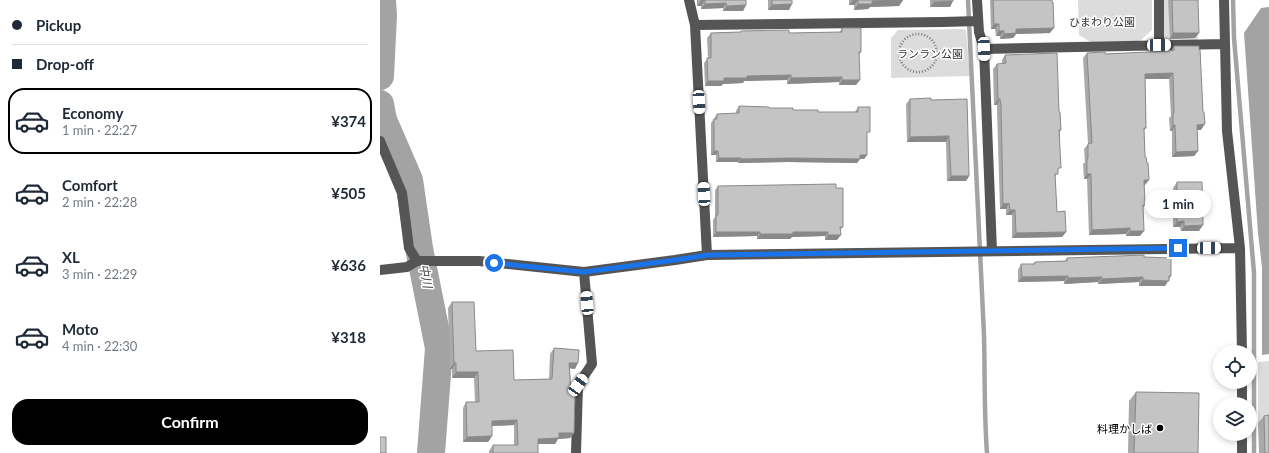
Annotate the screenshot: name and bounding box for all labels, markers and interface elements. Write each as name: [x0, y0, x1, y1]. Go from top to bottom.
park label: ひまわり公園: [1069, 15, 1135, 28]
text: Pickup: [36, 16, 81, 34]
car: [978, 37, 990, 61]
car: [1147, 39, 1171, 51]
park label: ランラン公園: [897, 47, 963, 60]
text: Drop-off: [36, 55, 94, 73]
car: [692, 90, 706, 114]
icon: car: [14, 103, 50, 139]
text: Economy: [62, 104, 123, 122]
text: ¥374: [331, 112, 366, 130]
text: 1 min · 22:27: [62, 122, 137, 138]
icon: car: [14, 175, 50, 211]
text: Comfort: [62, 176, 118, 194]
car: [697, 182, 711, 206]
text: ¥505: [331, 184, 366, 202]
callout: 1 min: [1145, 190, 1211, 218]
text: 2 min · 22:28: [62, 194, 137, 210]
text: 1 min: [1162, 196, 1194, 212]
route end: [1169, 239, 1187, 257]
car: [1197, 242, 1221, 254]
icon: car: [14, 247, 50, 283]
text: XL: [62, 248, 80, 266]
route start: [485, 254, 503, 272]
text: ¥636: [331, 256, 366, 274]
water label: 中川: [417, 263, 436, 291]
text: 3 min · 22:29: [62, 266, 137, 282]
car: [580, 291, 594, 315]
icon: car: [14, 319, 50, 355]
text: Moto: [62, 320, 99, 338]
text: ¥318: [331, 328, 366, 346]
text: 4 min · 22:30: [62, 338, 137, 354]
map controls: [1213, 345, 1257, 441]
button: locate: [1213, 345, 1257, 389]
car: [566, 372, 590, 398]
button: layers: [1213, 397, 1257, 441]
button: Confirm: [12, 399, 368, 445]
place label: 料理かしば: [1097, 422, 1152, 435]
marker: 料理かしば: [1155, 423, 1165, 433]

